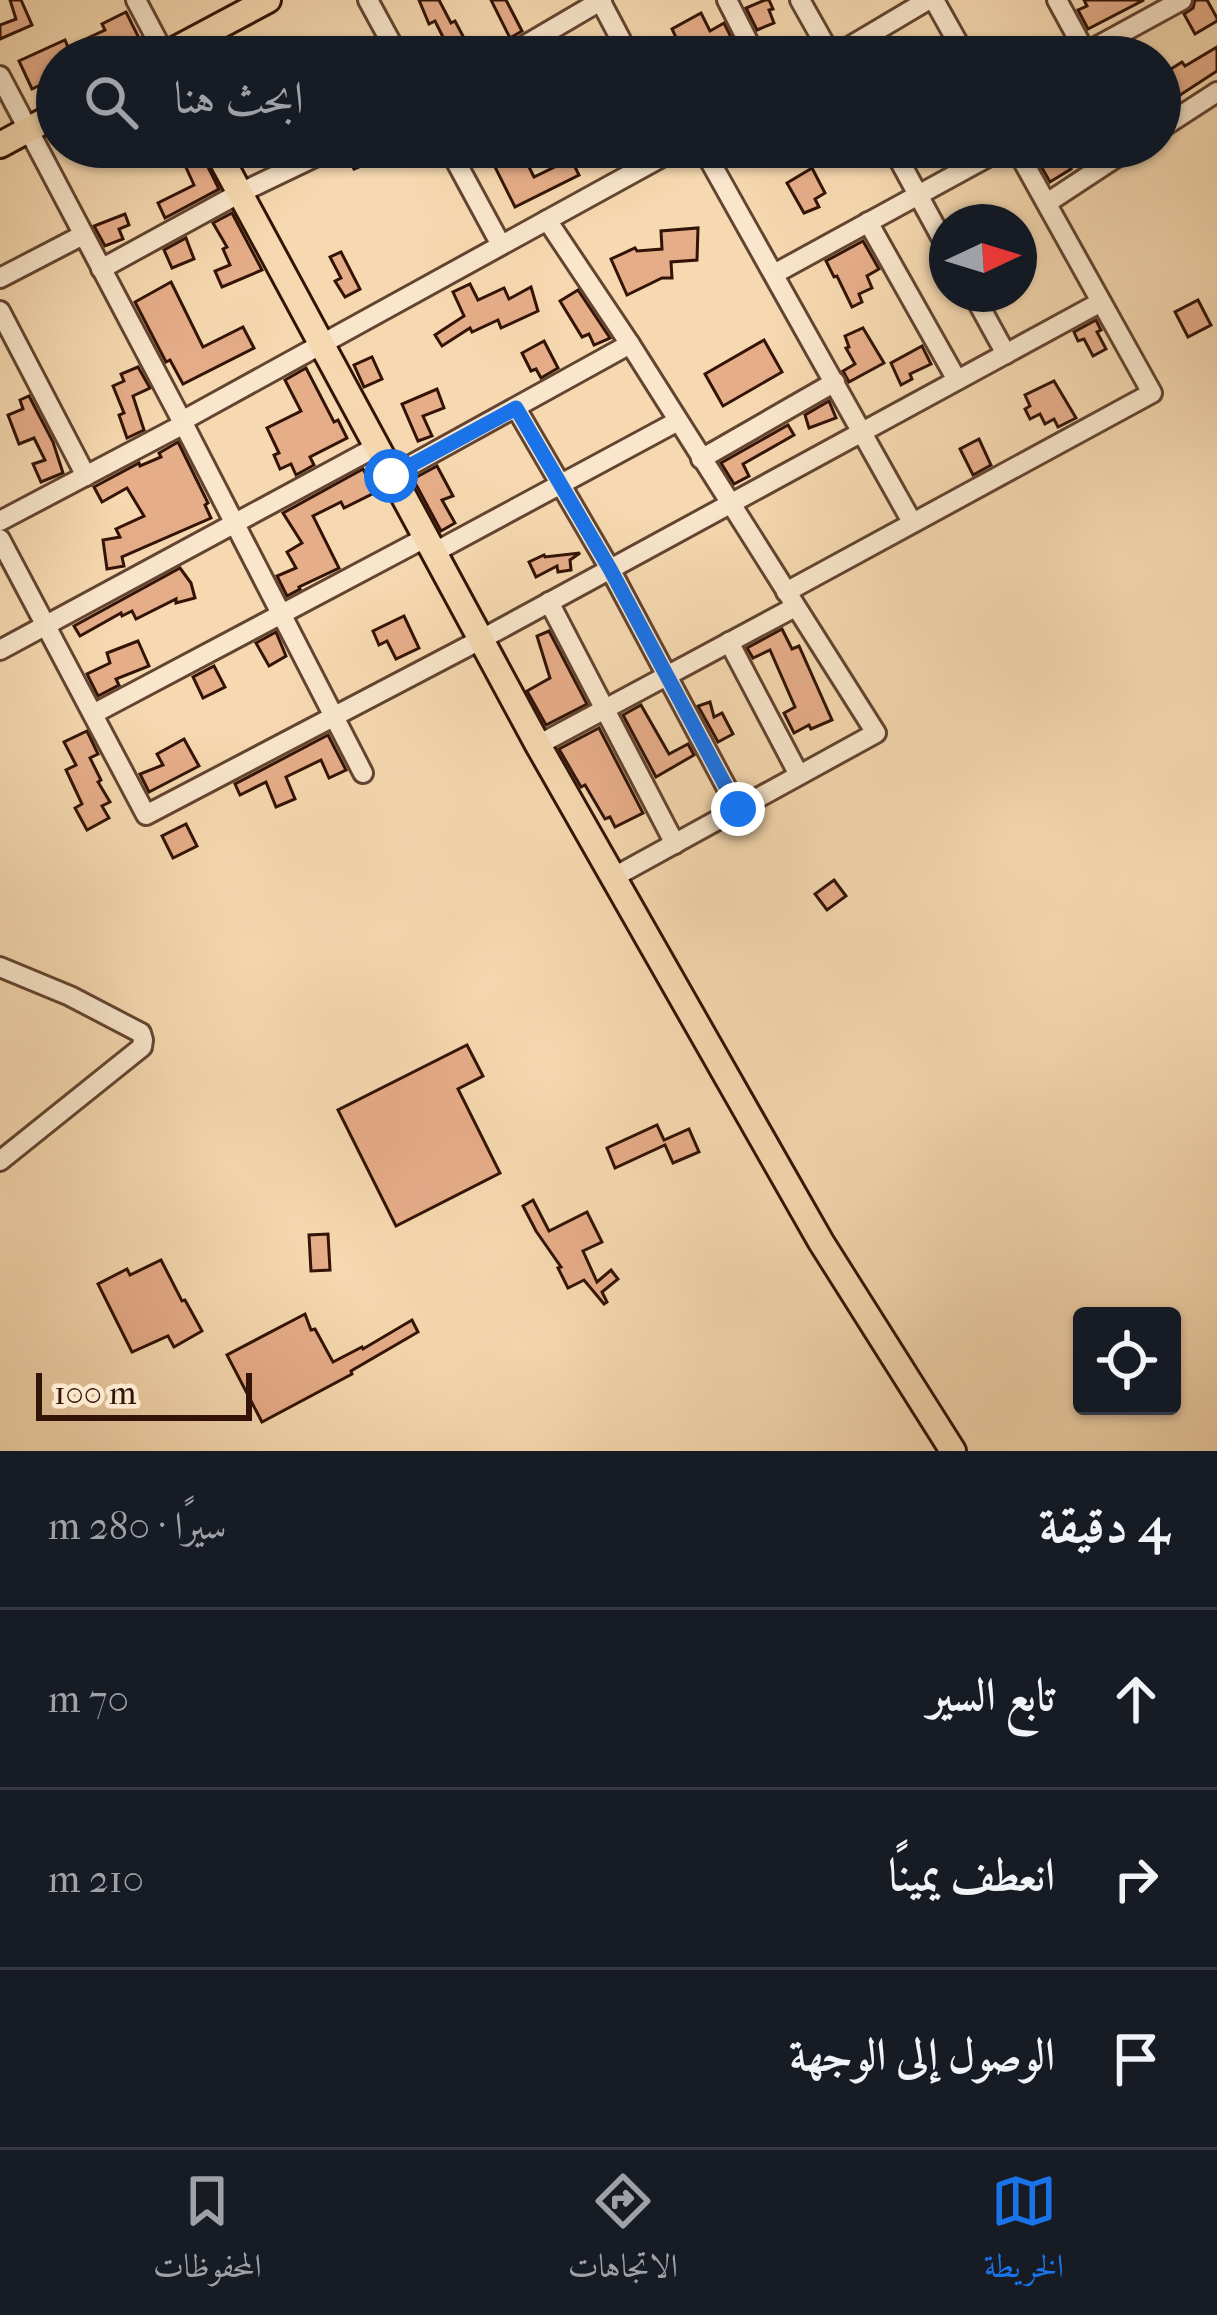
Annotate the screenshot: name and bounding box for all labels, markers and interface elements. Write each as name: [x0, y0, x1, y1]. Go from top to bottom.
search box: [36, 36, 1181, 168]
icon: search: [78, 69, 144, 135]
text: ابحث هنا: [174, 72, 304, 125]
north arrow: [929, 204, 1037, 312]
route start: [364, 449, 418, 503]
route end: [711, 782, 765, 836]
map controls: [1073, 1307, 1181, 1415]
button: locate: [1073, 1307, 1181, 1415]
scale bar: [36, 1367, 252, 1420]
text: 100 m: [54, 1374, 137, 1413]
text: 4 دقيقة: [1039, 1495, 1169, 1555]
text: سيرًا · 280 m: [48, 1503, 227, 1549]
icon: ahead: [1103, 1666, 1169, 1732]
text: تابع السير: [928, 1669, 1055, 1722]
text: 70 m: [48, 1676, 129, 1722]
icon: right: [1103, 1846, 1169, 1912]
text: انعطف يمينًا: [889, 1849, 1055, 1902]
text: 210 m: [48, 1856, 144, 1902]
icon: arrive: [1103, 2026, 1169, 2092]
text: الوصول إلى الوجهة: [789, 2029, 1055, 2082]
tab: المحفوظات: [153, 2168, 262, 2298]
tab: الاتجاهات: [568, 2168, 678, 2298]
tab: الخريطة: [984, 2168, 1064, 2298]

